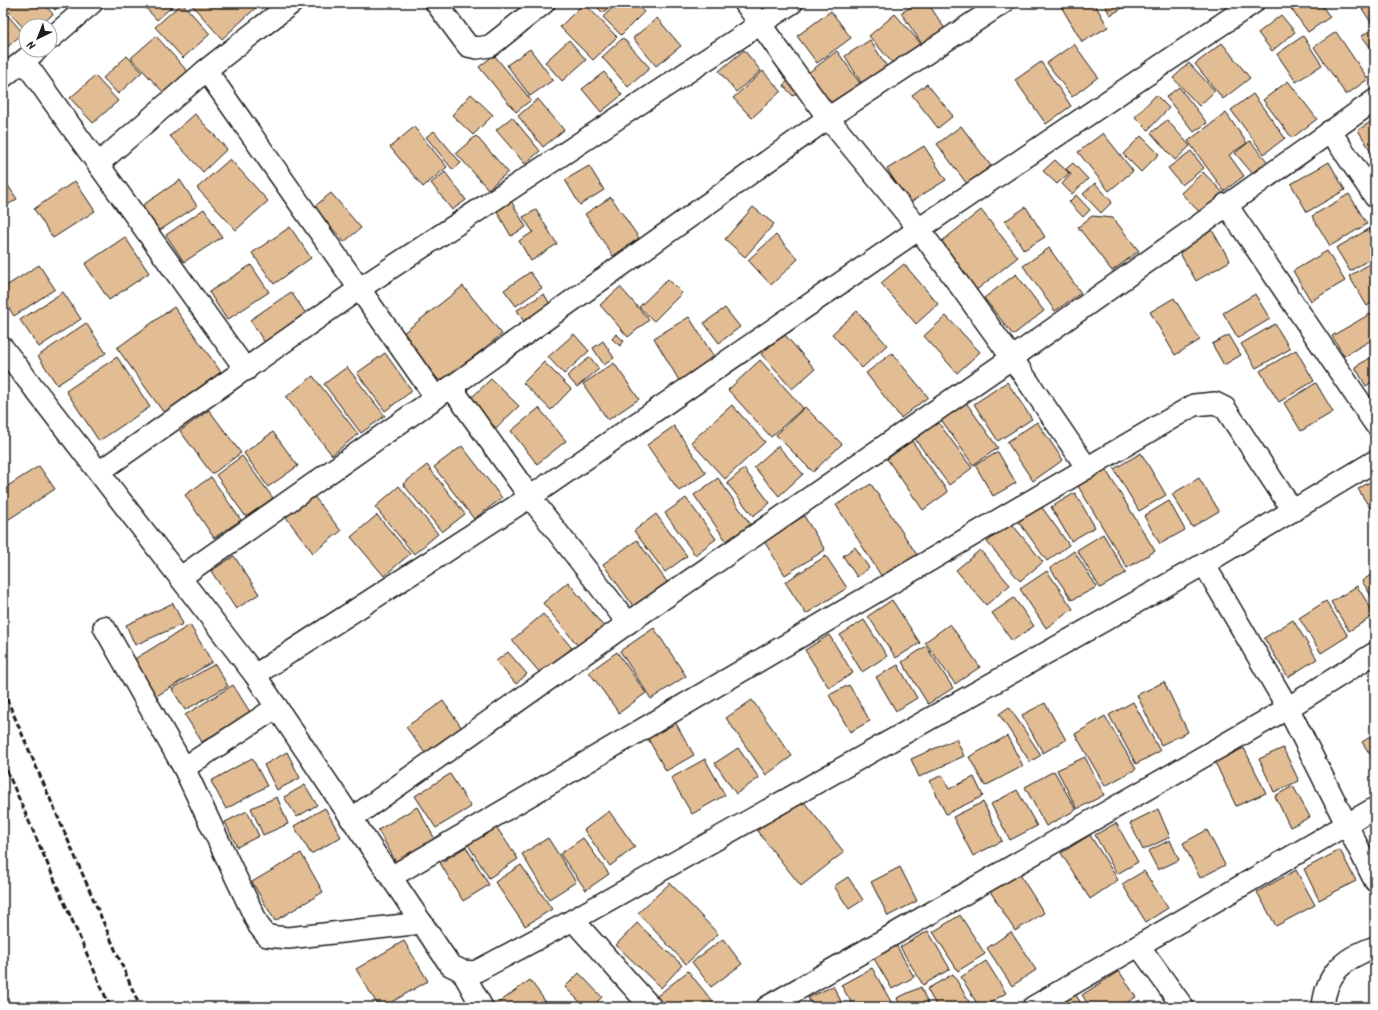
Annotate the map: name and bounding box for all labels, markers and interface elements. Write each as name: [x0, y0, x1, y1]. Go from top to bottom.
north arrow: [18, 18, 58, 58]
text: N: [23, 36, 41, 54]

